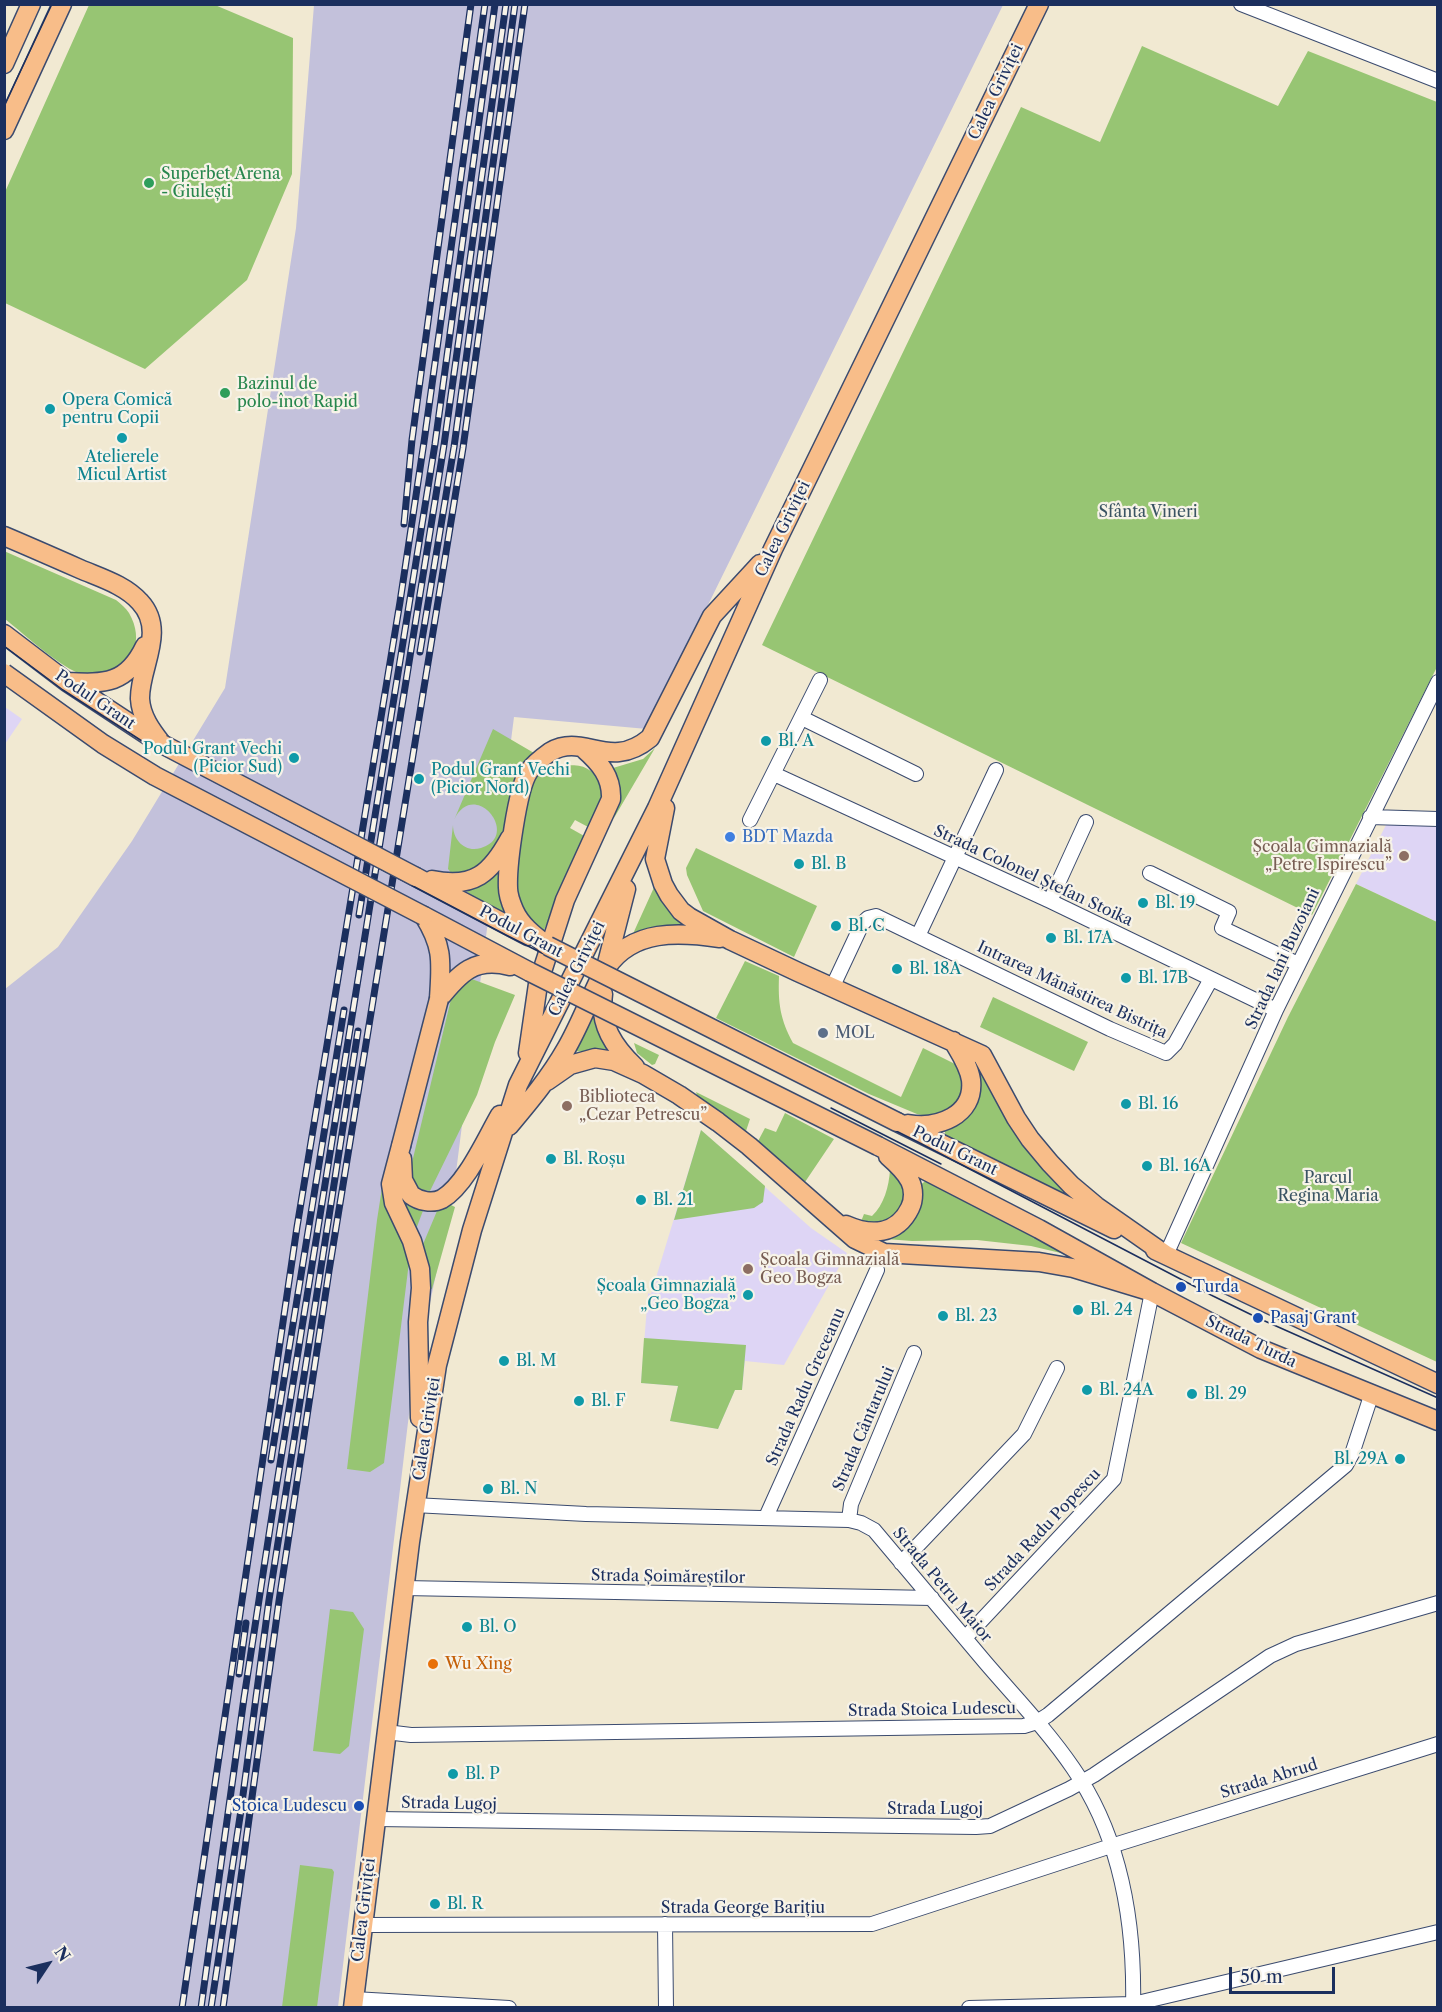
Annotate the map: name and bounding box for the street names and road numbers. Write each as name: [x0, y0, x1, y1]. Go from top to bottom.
street label: Calea Griviței: [964, 41, 1028, 143]
street label: Calea Griviței: [751, 478, 815, 580]
street label: Podul Grant: [51, 666, 139, 734]
street label: Strada Colonel Ștefan Stoika: [930, 821, 1136, 931]
street label: Strada Iani Buzoiani: [1242, 885, 1324, 1033]
street label: Podul Grant: [476, 902, 566, 962]
street label: Calea Griviței: [545, 918, 609, 1020]
street label: Intrarea Mănăstirea Bistrița: [974, 937, 1170, 1043]
street label: Podul Grant: [909, 1122, 1001, 1180]
street label: Strada Radu Greceanu: [762, 1305, 850, 1469]
street label: Strada Turda: [1202, 1312, 1300, 1372]
street label: Strada Cântarului: [829, 1364, 899, 1494]
street label: Calea Griviței: [409, 1376, 445, 1482]
street label: Strada Radu Popescu: [981, 1465, 1105, 1595]
street label: Strada Petru Maior: [888, 1524, 996, 1646]
street label: Strada Șoimăreștilor: [591, 1566, 745, 1588]
street label: Strada Stoica Ludescu: [848, 1699, 1016, 1721]
street label: Strada Abrud: [1218, 1755, 1320, 1803]
street label: Strada Lugoj: [401, 1794, 497, 1814]
street label: Strada Lugoj: [887, 1799, 983, 1819]
street label: Calea Griviței: [348, 1857, 380, 1963]
street label: Strada George Barițiu: [661, 1898, 825, 1918]

